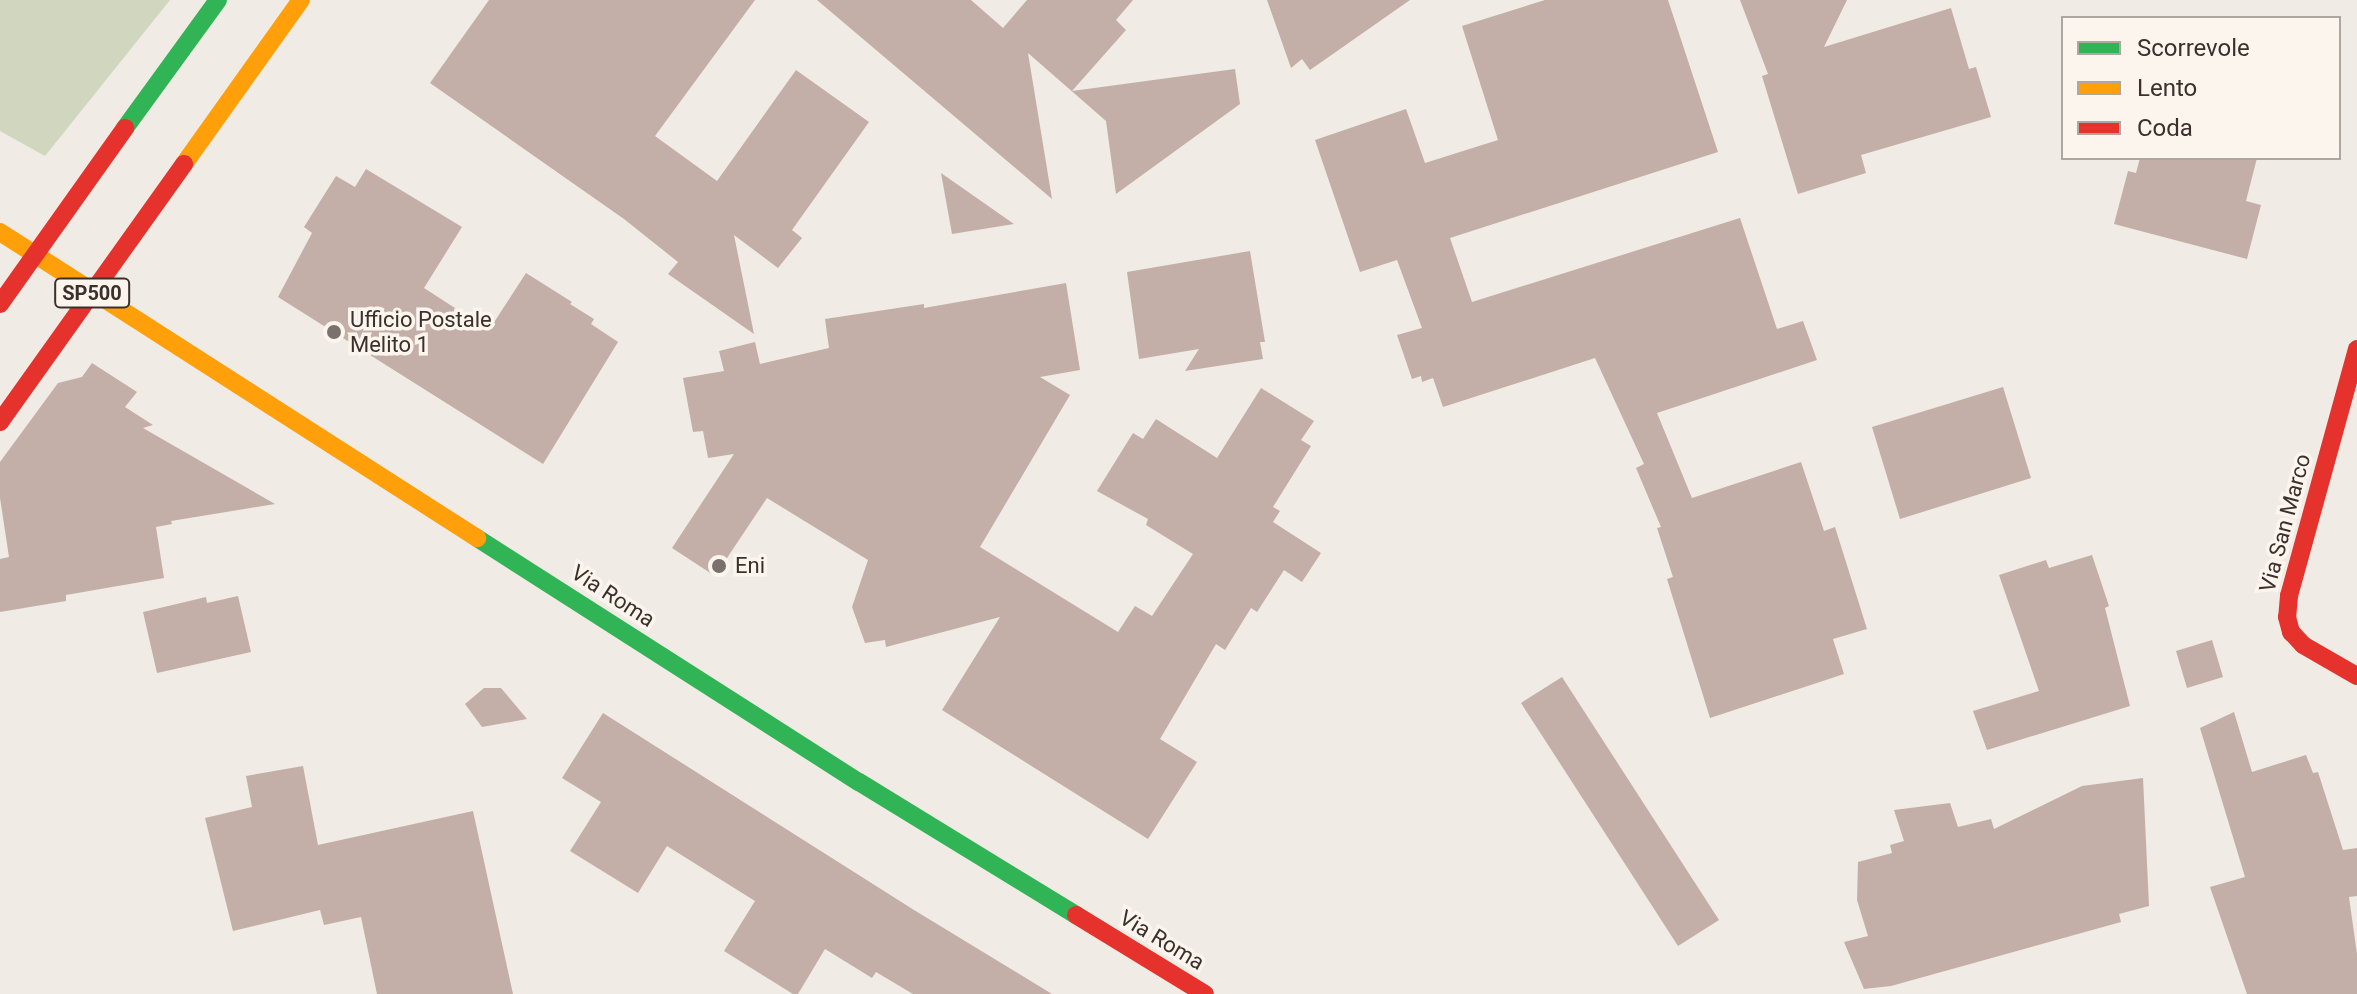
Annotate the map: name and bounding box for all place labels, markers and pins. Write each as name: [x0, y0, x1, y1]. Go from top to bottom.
place label: Ufficio Postale Melito 1: [350, 306, 492, 358]
marker: Ufficio Postale Melito 1: [325, 323, 343, 341]
place label: Eni: [735, 553, 765, 579]
marker: Eni: [710, 557, 728, 575]

